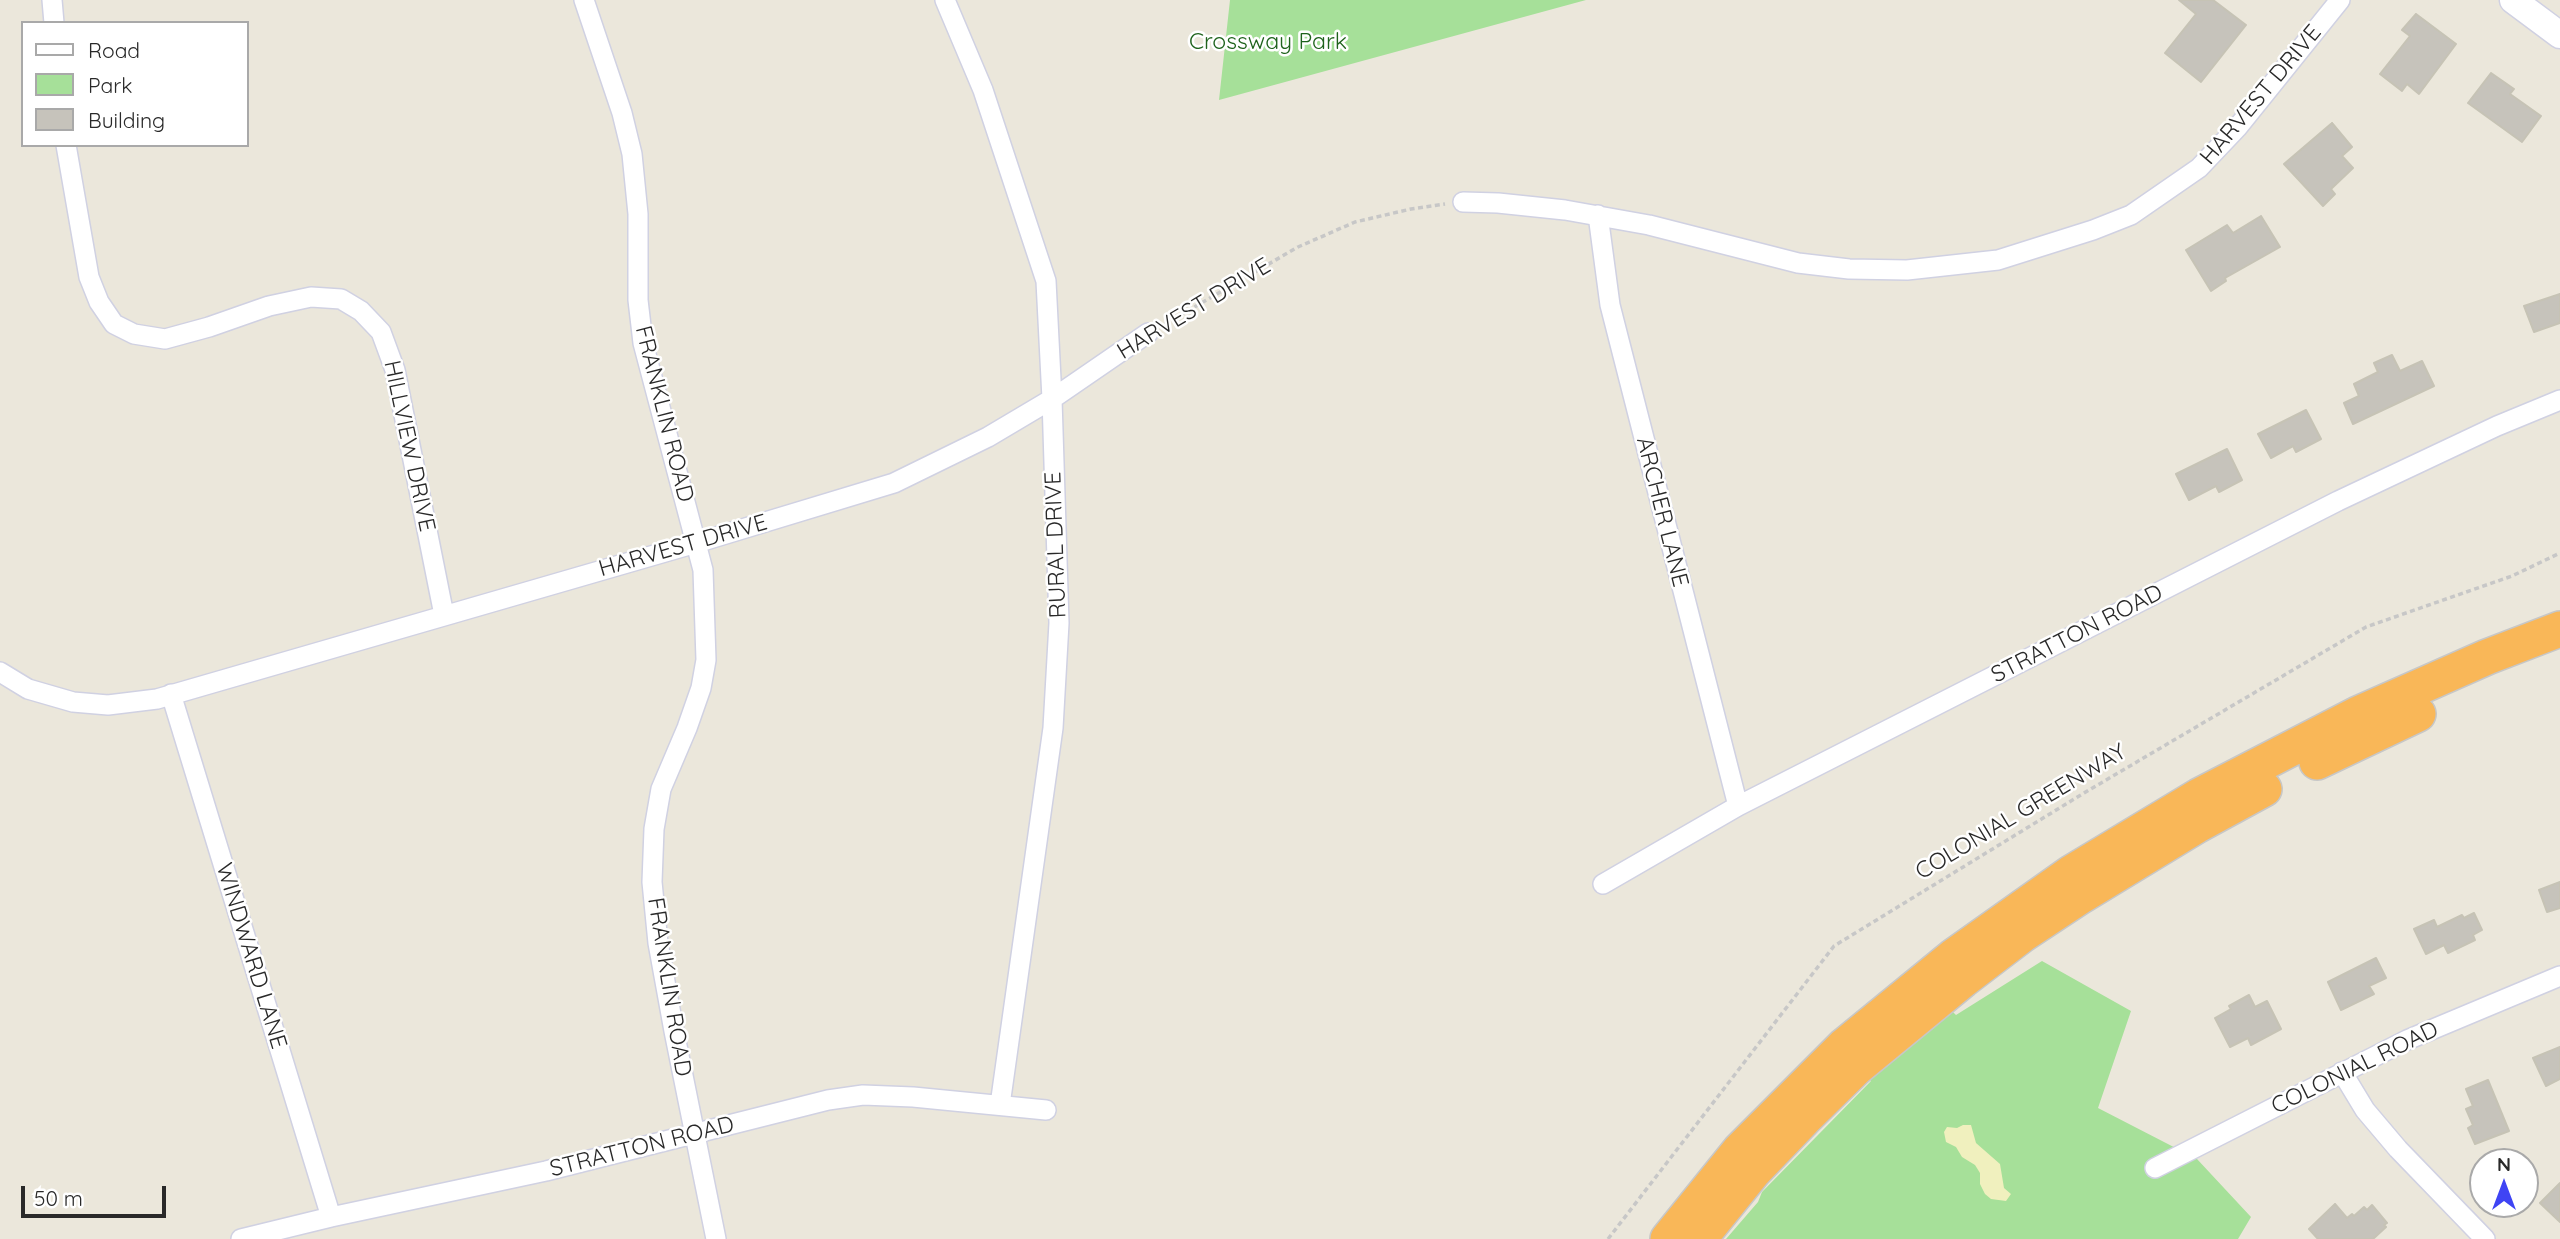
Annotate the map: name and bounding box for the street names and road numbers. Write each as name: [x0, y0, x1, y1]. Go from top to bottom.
street label: HARVEST DRIVE: [2195, 19, 2327, 171]
street label: HARVEST DRIVE: [1112, 252, 1276, 366]
street label: FRANKLIN ROAD: [629, 323, 699, 505]
street label: HILLVIEW DRIVE: [377, 358, 441, 534]
street label: ARCHER LANE: [1630, 434, 1694, 590]
street label: RURAL DRIVE: [1040, 471, 1072, 619]
street label: HARVEST DRIVE: [596, 509, 770, 583]
street label: STRATTON ROAD: [1987, 579, 2167, 689]
street label: COLONIAL GREENWAY: [1911, 738, 2131, 886]
street label: WINDWARD LANE: [210, 860, 292, 1052]
street label: FRANKLIN ROAD: [641, 896, 697, 1078]
street label: COLONIAL ROAD: [2267, 1016, 2443, 1120]
street label: STRATTON ROAD: [547, 1111, 737, 1183]

